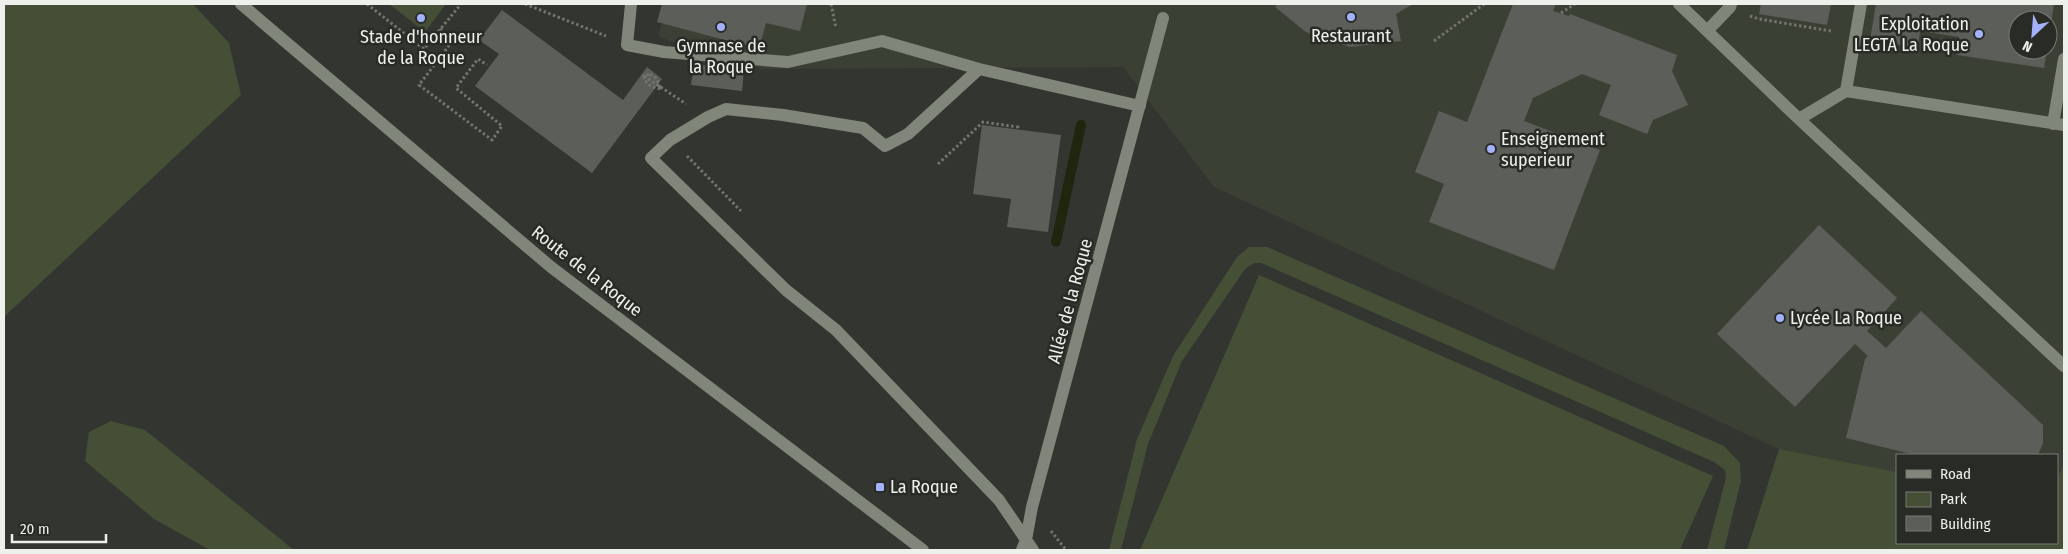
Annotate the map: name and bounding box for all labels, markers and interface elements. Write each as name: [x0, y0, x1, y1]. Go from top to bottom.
north arrow: [2008, 10, 2058, 60]
marker: Restaurant: [1345, 11, 1357, 23]
marker: Stade d'honneur de la Roque: [415, 12, 427, 24]
place label: Exploitation LEGTA La Roque: [1854, 13, 1969, 56]
marker: Gymnase de la Roque: [715, 21, 727, 33]
place label: Restaurant: [1311, 25, 1391, 47]
place label: Stade d'honneur de la Roque: [360, 26, 483, 69]
marker: Exploitation LEGTA La Roque: [1973, 28, 1985, 40]
place label: Gymnase de la Roque: [676, 35, 766, 78]
text: N: [2020, 37, 2035, 56]
place label: Enseignement superieur: [1501, 128, 1605, 171]
marker: Enseignement superieur: [1485, 143, 1497, 155]
street label: Route de la Roque: [527, 221, 647, 321]
street label: Allée de la Roque: [1043, 236, 1097, 366]
place label: Lycée La Roque: [1790, 307, 1902, 329]
marker: Lycée La Roque: [1774, 312, 1786, 324]
legend: [1896, 454, 2058, 544]
text: Road: [1940, 465, 1971, 483]
place label: La Roque: [890, 476, 958, 498]
marker: La Roque: [874, 481, 886, 493]
text: Park: [1940, 490, 1967, 508]
scale bar: [12, 512, 106, 544]
text: Building: [1940, 515, 1991, 533]
text: 20 m: [20, 520, 50, 538]

